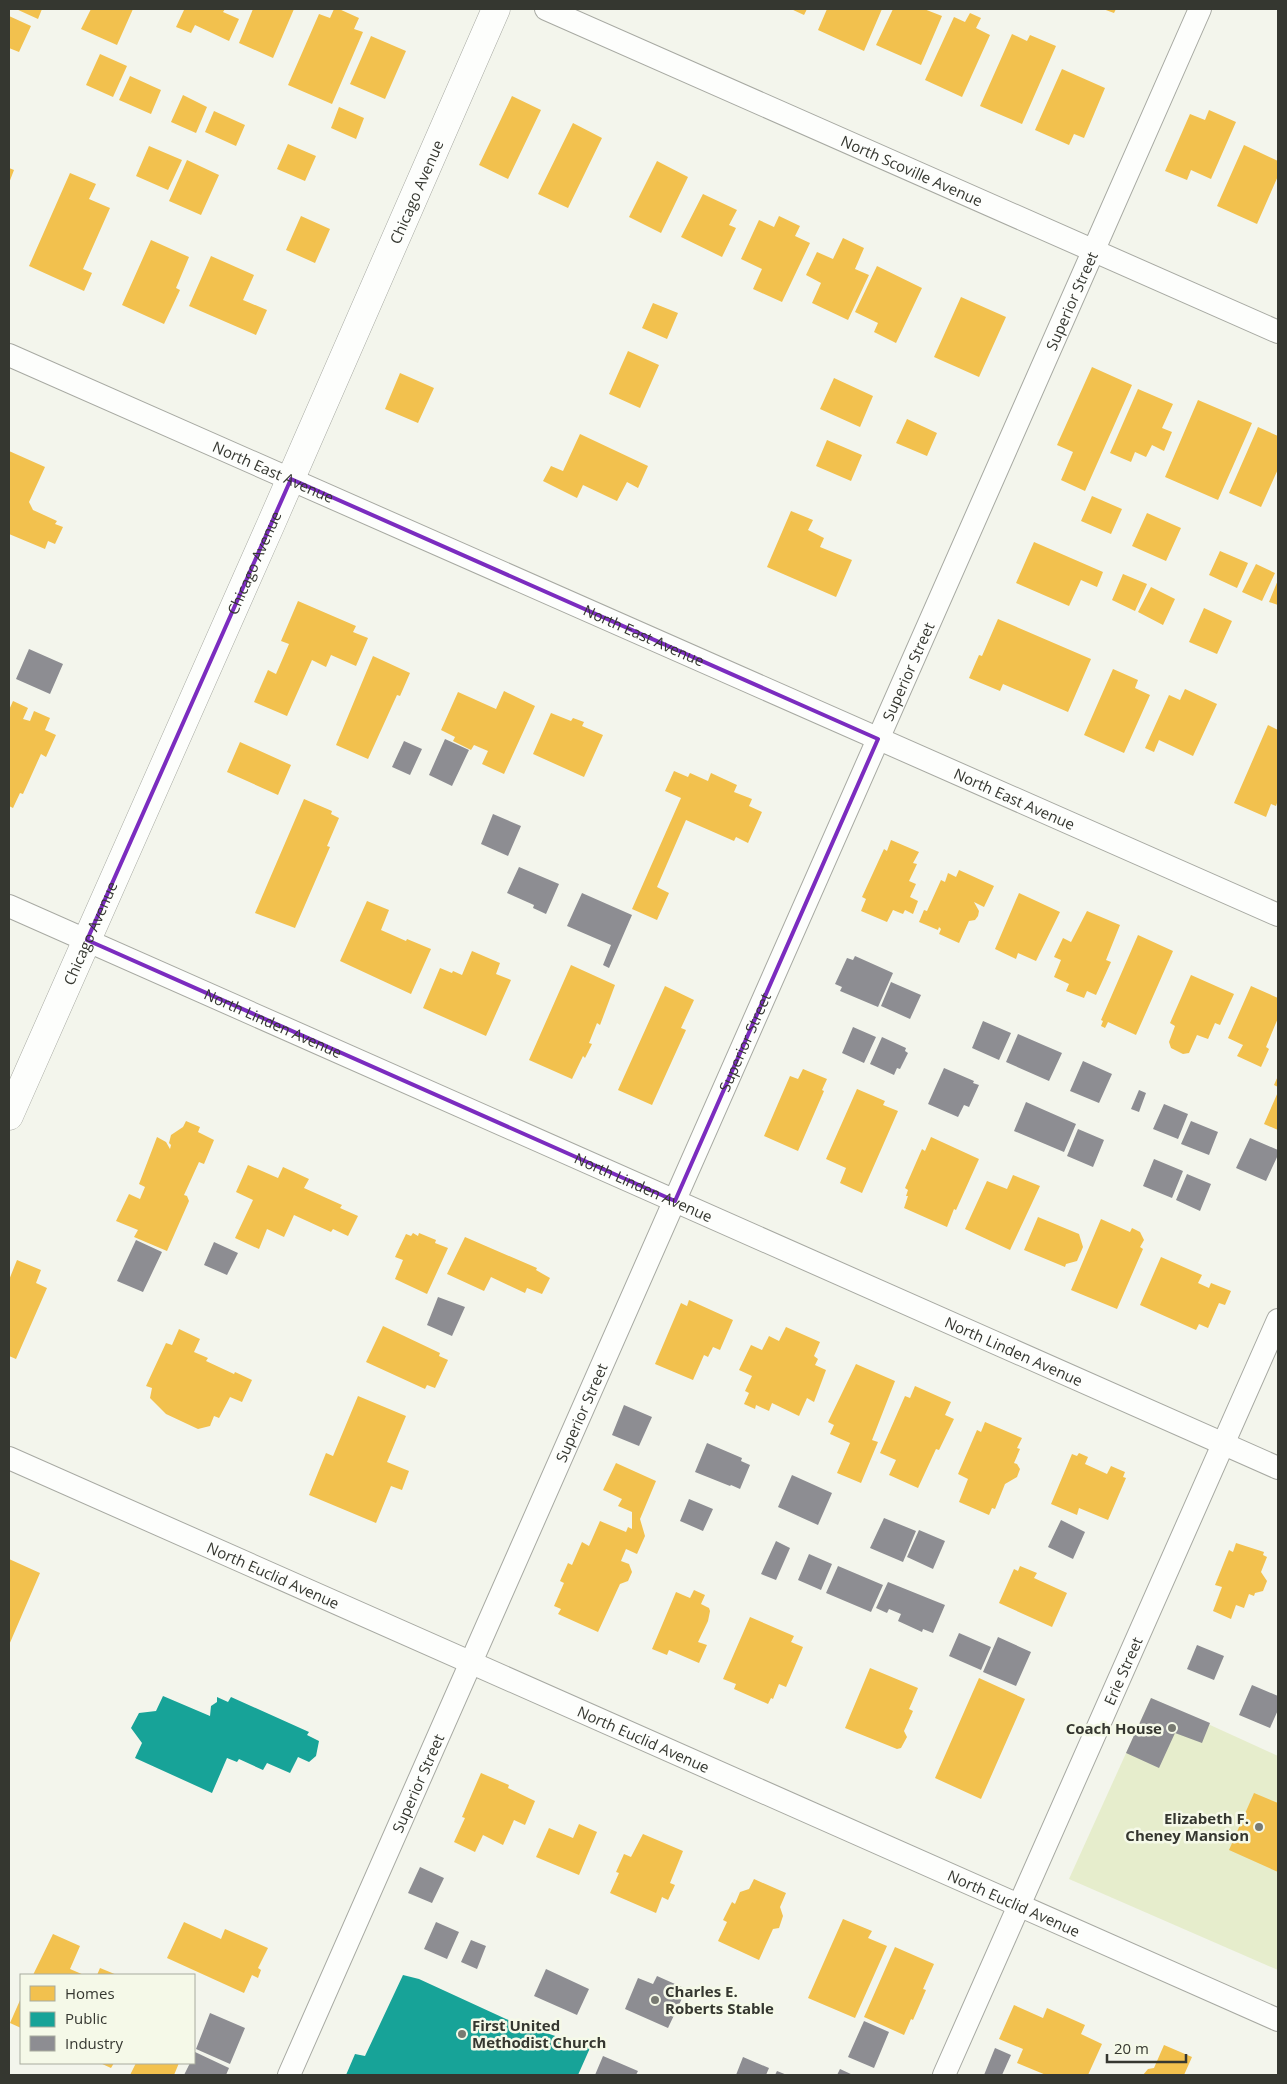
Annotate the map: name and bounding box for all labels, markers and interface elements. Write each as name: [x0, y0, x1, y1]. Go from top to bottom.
street label: North Scoville Avenue: [838, 130, 986, 210]
street label: Chicago Avenue: [385, 137, 448, 247]
street label: Superior Street: [1041, 248, 1102, 353]
street label: North East Avenue: [210, 436, 337, 507]
street label: Chicago Avenue: [222, 508, 285, 618]
street label: North East Avenue: [580, 600, 708, 671]
street label: Superior Street: [877, 619, 938, 724]
street label: North East Avenue: [951, 763, 1078, 834]
street label: Chicago Avenue: [58, 878, 122, 988]
street label: North Linden Avenue: [201, 984, 345, 1062]
street label: Superior Street: [714, 989, 775, 1095]
street label: North Linden Avenue: [571, 1148, 716, 1226]
street label: North Linden Avenue: [942, 1312, 1086, 1390]
street label: Superior Street: [551, 1360, 612, 1465]
street label: North Euclid Avenue: [204, 1537, 343, 1613]
street label: Erie Street: [1099, 1634, 1147, 1708]
street label: North Euclid Avenue: [574, 1701, 713, 1777]
place label: Coach House: [1066, 1718, 1162, 1738]
marker: Coach House: [1166, 1722, 1178, 1734]
street label: Superior Street: [387, 1731, 448, 1836]
place label: Elizabeth F. Cheney Mansion: [1125, 1808, 1249, 1845]
marker: Elizabeth F. Cheney Mansion: [1253, 1821, 1265, 1833]
street label: North Euclid Avenue: [945, 1865, 1083, 1941]
legend: [20, 1974, 195, 2064]
place label: Charles E. Roberts Stable: [665, 1981, 774, 2018]
text: Homes: [65, 1983, 115, 2003]
marker: Charles E. Roberts Stable: [649, 1994, 661, 2006]
text: Public: [65, 2008, 107, 2028]
place label: First United Methodist Church: [472, 2015, 606, 2052]
marker: First United Methodist Church: [456, 2028, 468, 2040]
scale bar: [1107, 2032, 1186, 2064]
text: Industry: [65, 2033, 123, 2053]
text: 20 m: [1114, 2038, 1149, 2058]

